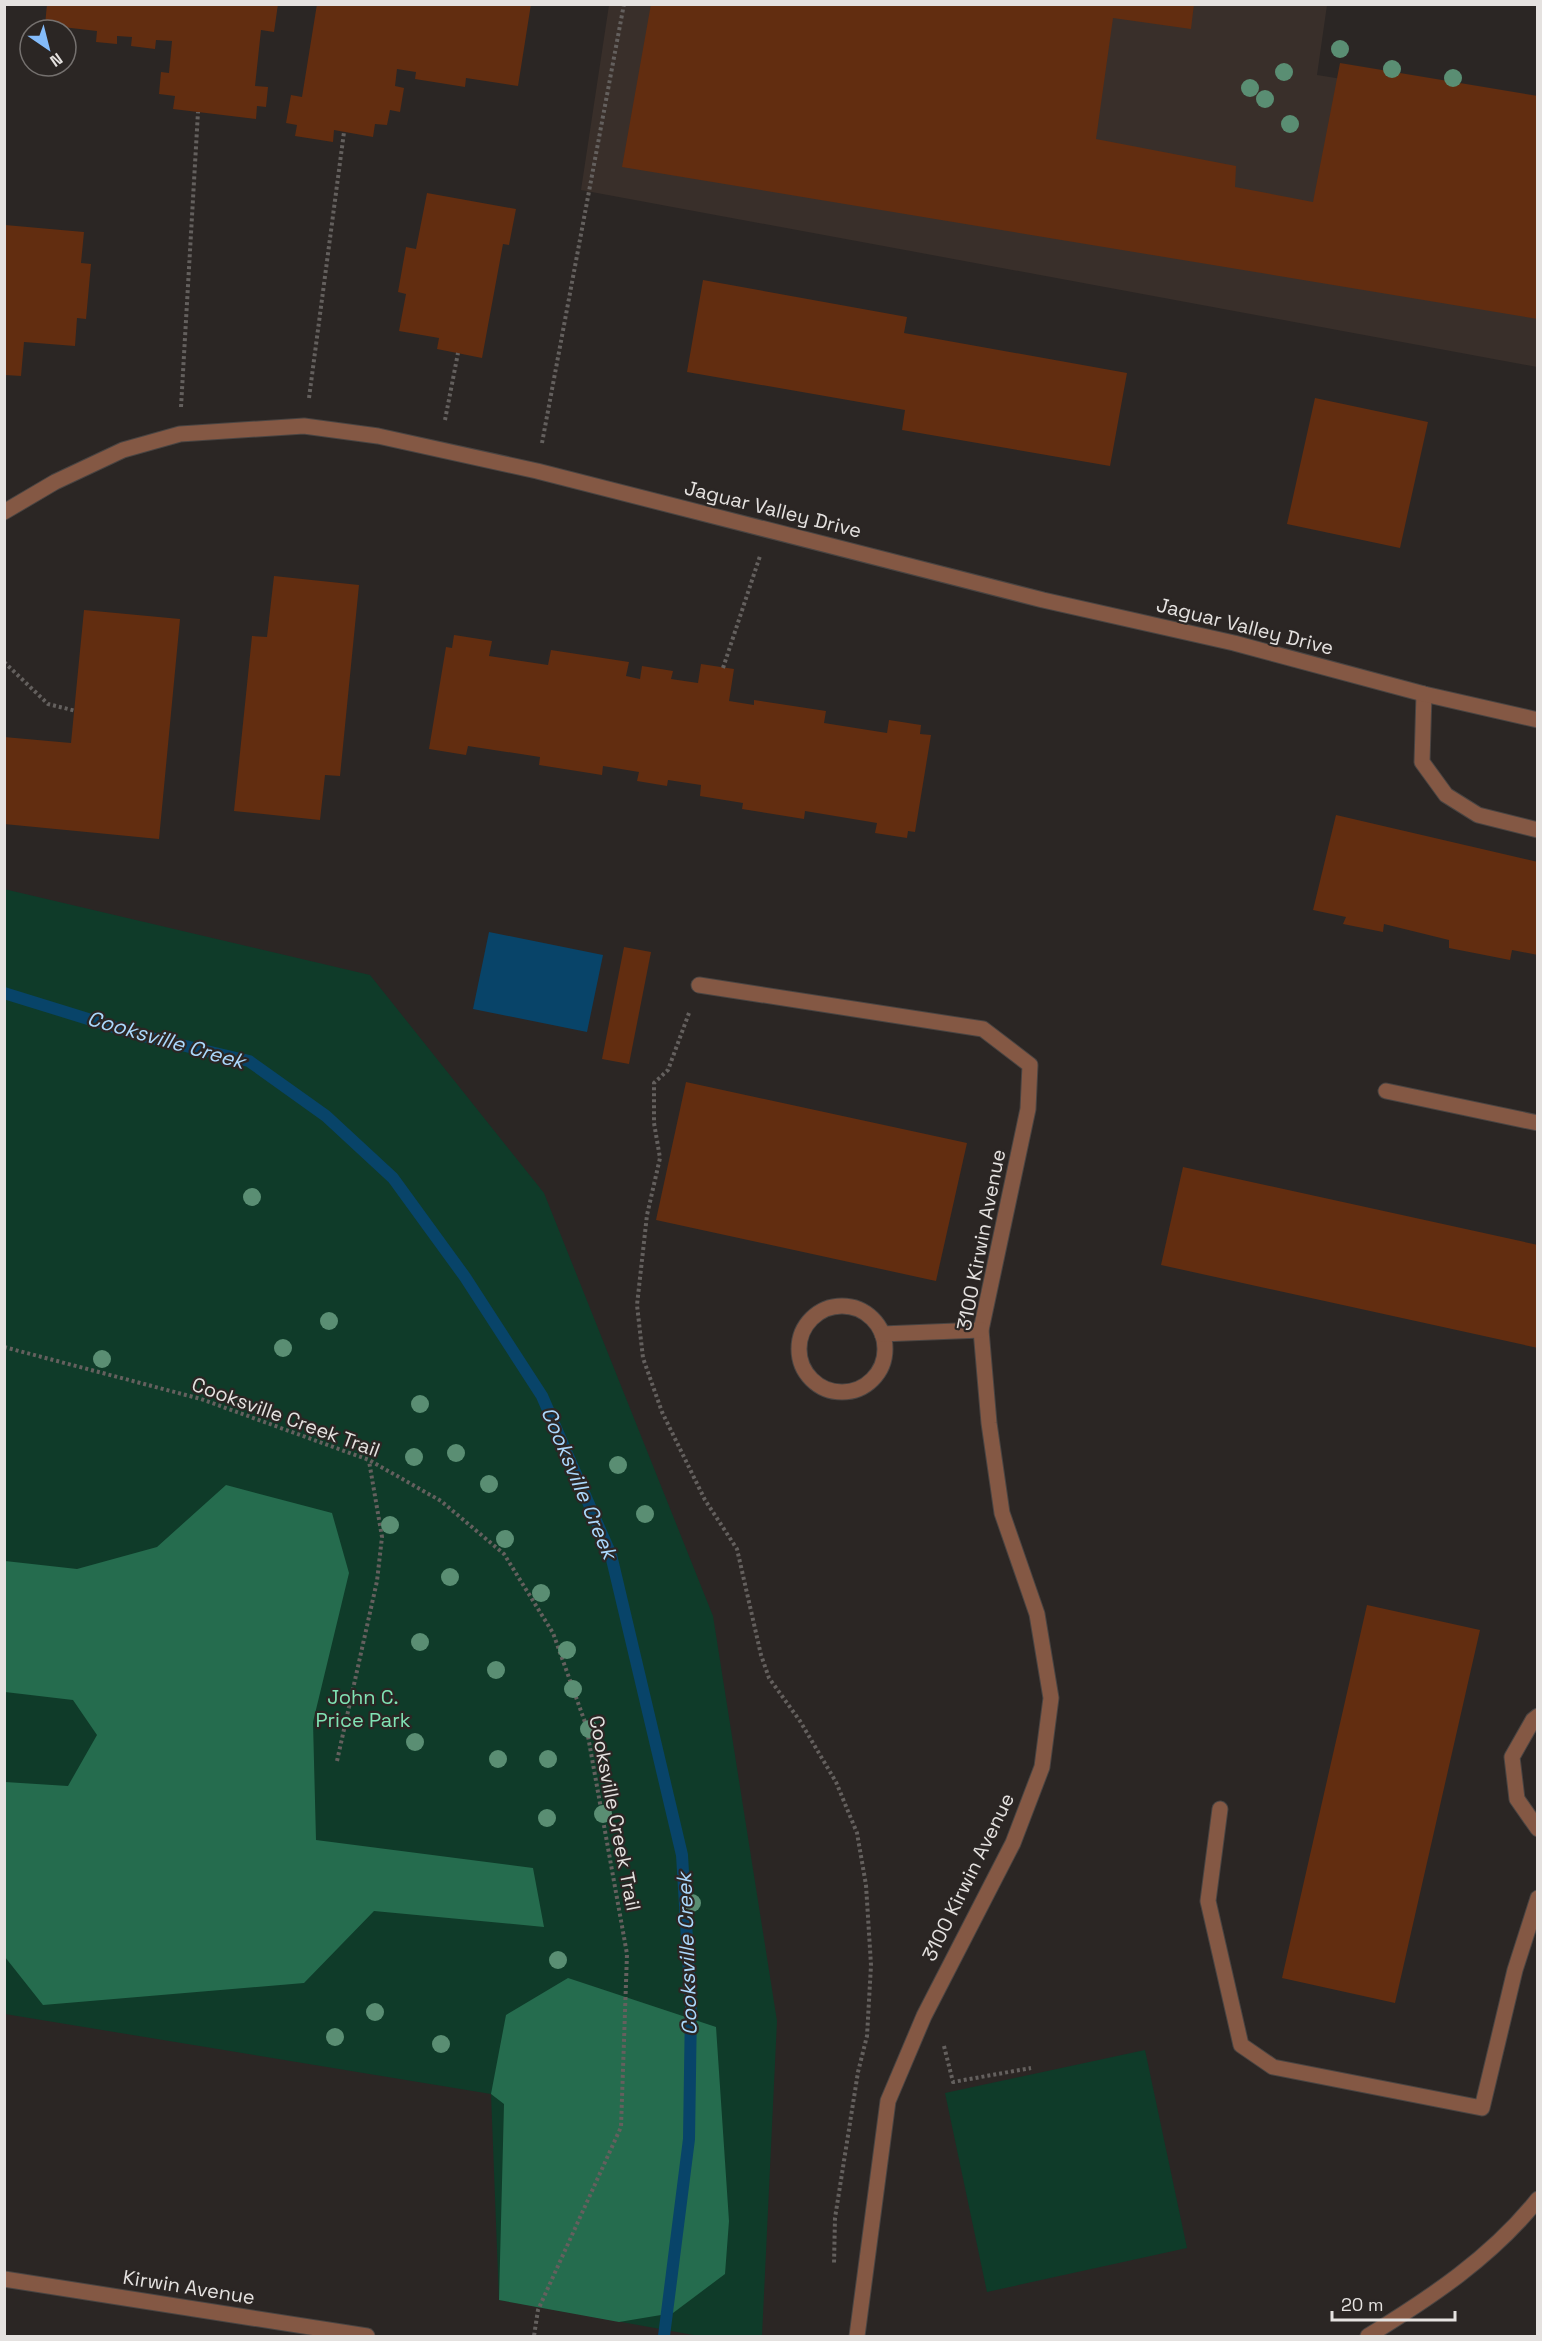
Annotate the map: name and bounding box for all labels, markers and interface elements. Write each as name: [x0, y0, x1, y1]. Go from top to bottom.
north arrow: [18, 18, 78, 78]
text: N: [46, 48, 67, 72]
street label: Jaguar Valley Drive: [682, 474, 864, 544]
street label: Jaguar Valley Drive: [1154, 591, 1336, 661]
water label: Cooksville Creek: [84, 1004, 251, 1076]
street label: 3100 Kirwin Avenue: [951, 1147, 1011, 1333]
street label: Cooksville Creek Trail: [188, 1371, 384, 1463]
water label: Cooksville Creek: [535, 1403, 625, 1566]
park label: John C. Price Park: [316, 1684, 411, 1733]
street label: Cooksville Creek Trail: [583, 1713, 647, 1913]
street label: 3100 Kirwin Avenue: [916, 1788, 1020, 1966]
water label: Cooksville Creek: [670, 1869, 703, 2036]
street label: Kirwin Avenue: [121, 2264, 257, 2310]
scale bar: [1332, 2284, 1455, 2322]
text: 20 m: [1341, 2293, 1384, 2316]

